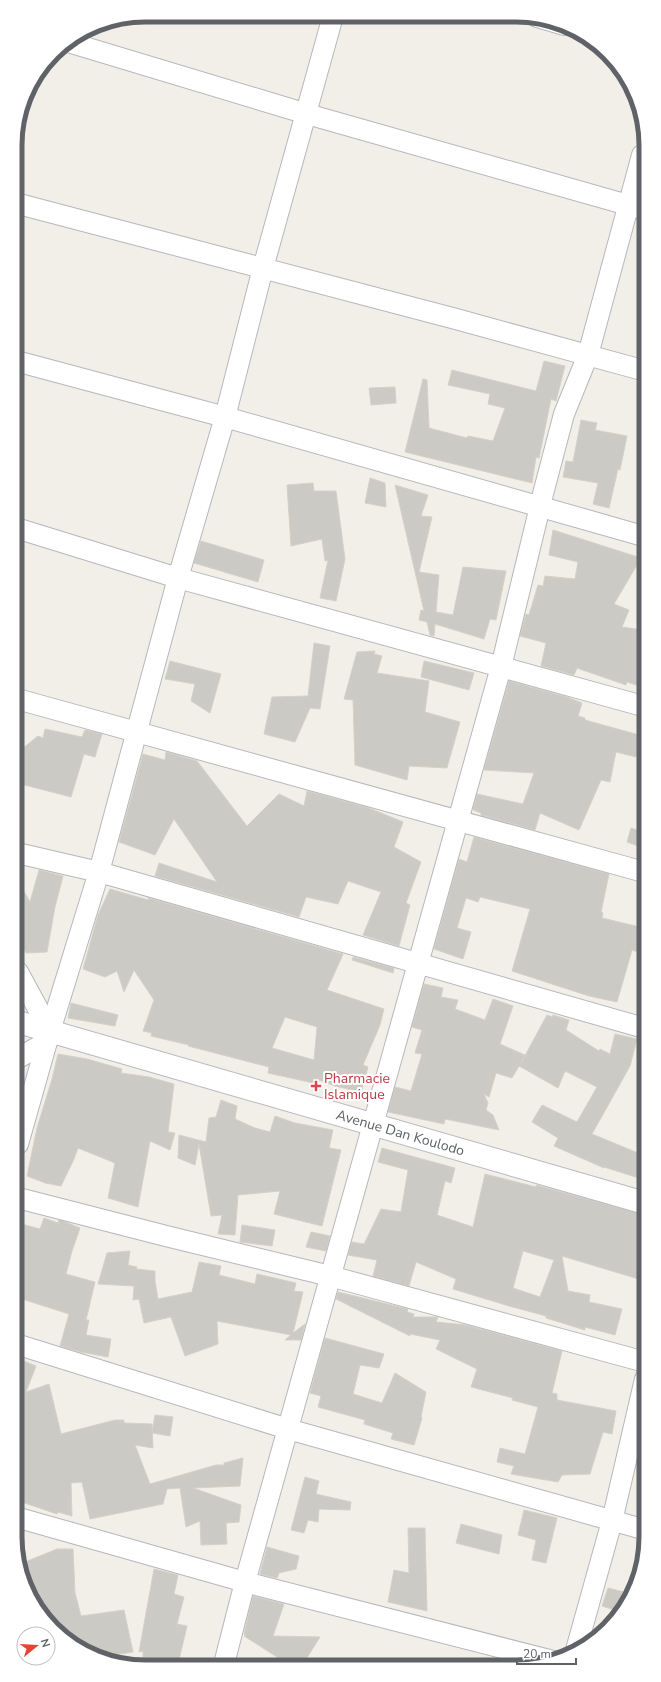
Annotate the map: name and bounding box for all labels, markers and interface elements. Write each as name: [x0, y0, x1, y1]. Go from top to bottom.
place label: Pharmacie Islamique: [324, 1069, 390, 1104]
marker: Pharmacie Islamique: [311, 1081, 321, 1091]
street label: Avenue Dan Koulodo: [334, 1105, 467, 1160]
north arrow: [16, 1626, 56, 1666]
text: N: [37, 1637, 53, 1649]
scale bar: [517, 1640, 576, 1666]
text: 20 m: [523, 1646, 551, 1662]

